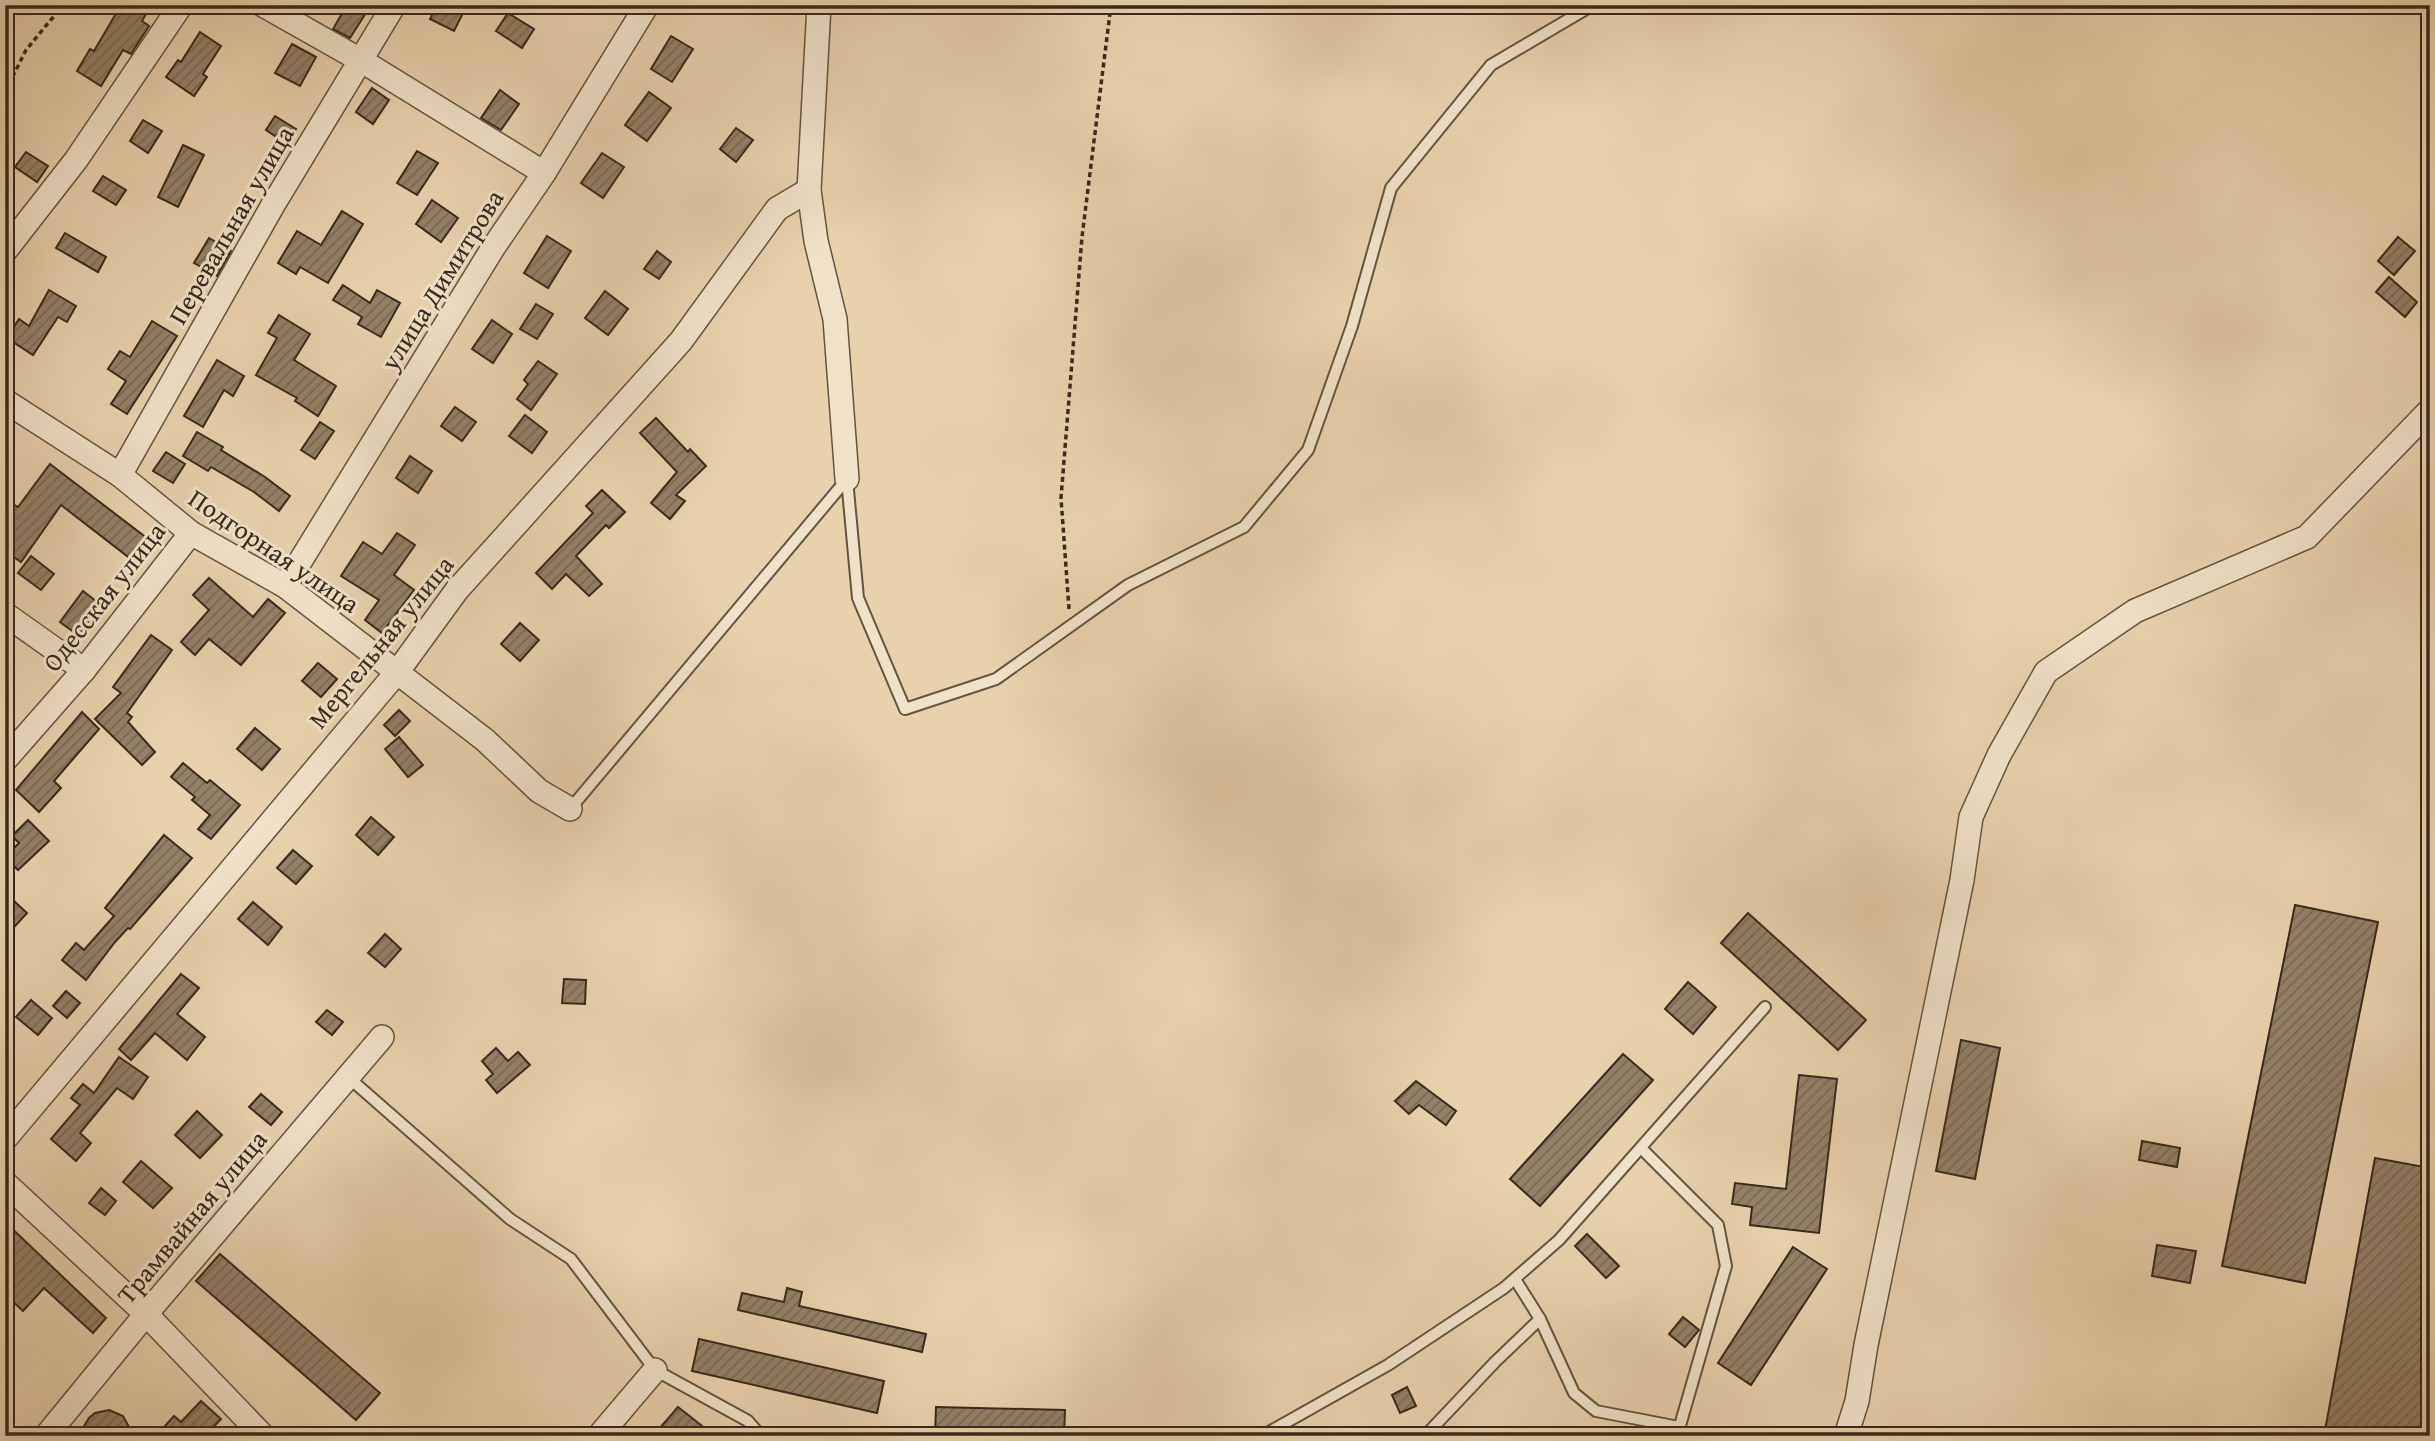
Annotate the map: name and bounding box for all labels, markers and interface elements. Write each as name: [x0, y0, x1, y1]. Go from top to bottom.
street label: Перевальная улица: [158, 118, 304, 331]
street label: улица Димитрова: [370, 181, 513, 379]
street label: Подгорная улица: [181, 479, 368, 623]
street label: Одесская улица: [33, 513, 175, 680]
street label: Мергельная улица: [298, 546, 463, 737]
street label: Трамвайная улица: [107, 1121, 277, 1312]

